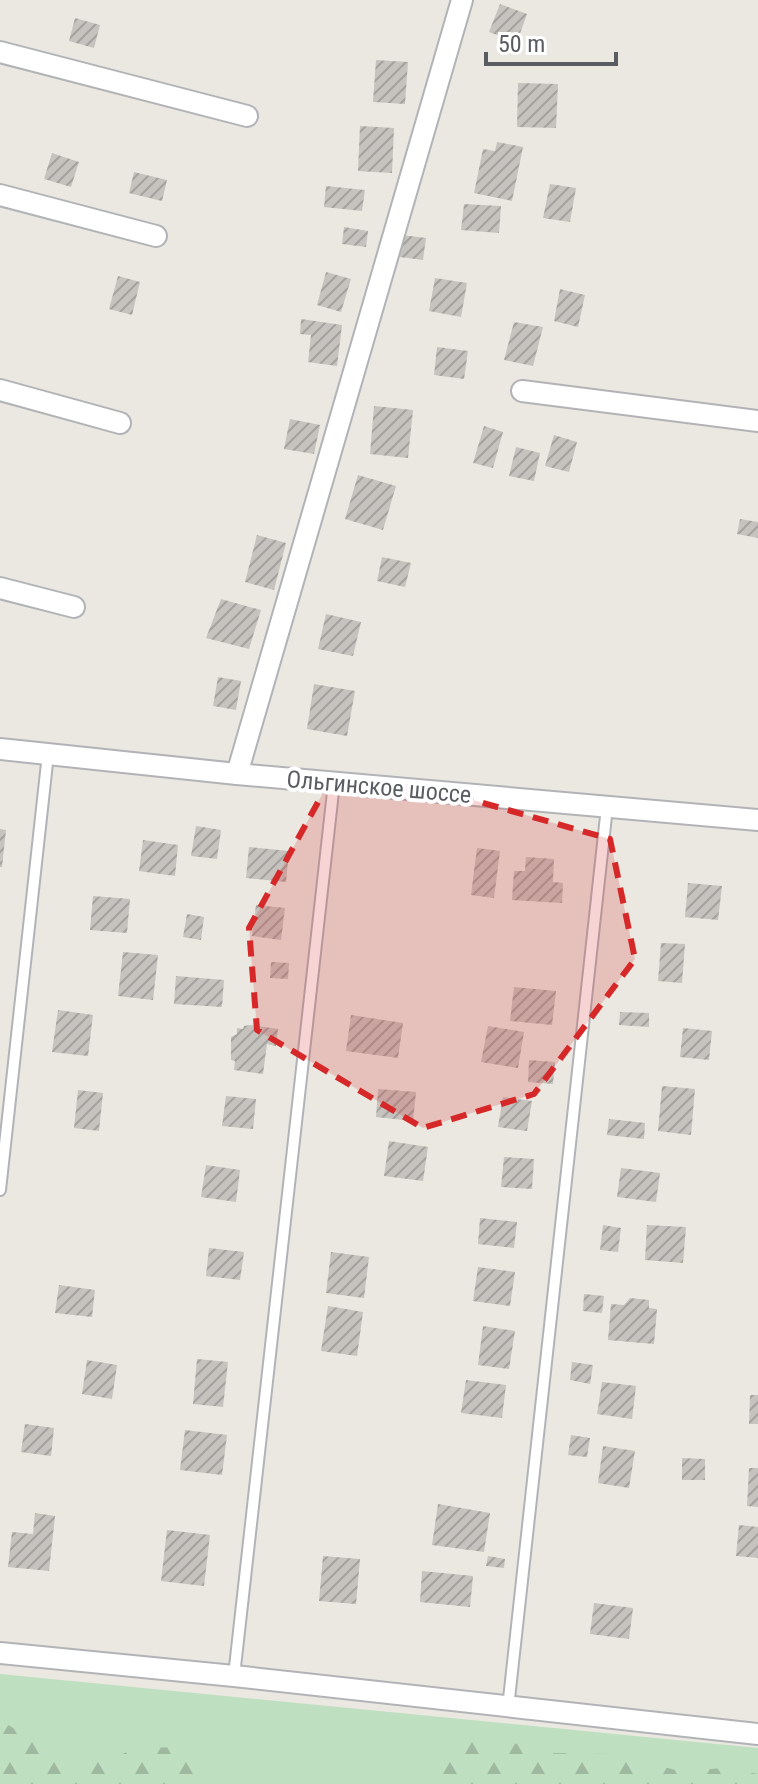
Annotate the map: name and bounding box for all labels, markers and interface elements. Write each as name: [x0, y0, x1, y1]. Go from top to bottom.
scale bar: [486, 16, 616, 66]
text: 50 m: [498, 30, 545, 58]
street label: Ольгинское шоссе: [286, 765, 472, 809]

